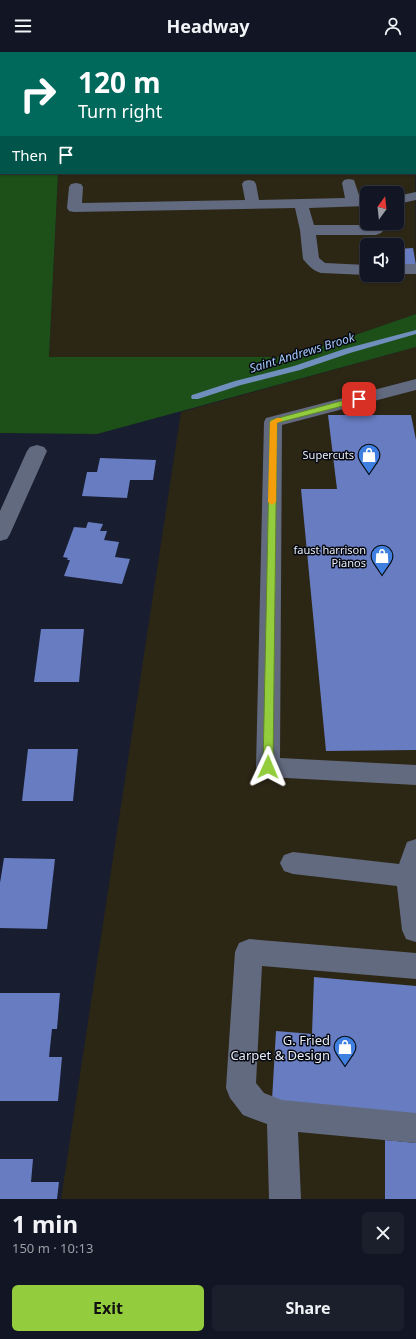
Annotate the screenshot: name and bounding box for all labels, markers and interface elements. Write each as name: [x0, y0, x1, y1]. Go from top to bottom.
text: Headway: [166, 14, 250, 38]
icon: menu: [12, 15, 34, 37]
icon: person: [382, 15, 404, 37]
text: 120 m: [78, 63, 161, 101]
icon: right: [12, 68, 64, 120]
text: Turn right: [78, 99, 162, 123]
icon: arrive: [55, 144, 77, 166]
text: Then: [12, 145, 47, 165]
north arrow: [360, 186, 404, 230]
map controls: [360, 186, 404, 282]
button: sound: [360, 238, 404, 282]
water label: Saint Andrews Brook: [247, 328, 358, 377]
pin: [342, 382, 376, 416]
icon: arrive: [348, 388, 370, 410]
shop icon: Supercuts: [356, 442, 382, 475]
place label: Supercuts: [303, 447, 354, 462]
place label: faust harrison Pianos: [294, 542, 366, 570]
shop icon: faust harrison Pianos: [369, 543, 395, 576]
position arrow: [247, 746, 289, 788]
place label: G. Fried Carpet & Design: [230, 1031, 330, 1064]
shop icon: G. Fried Carpet & Design: [332, 1034, 358, 1067]
text: 1 min: [12, 1207, 78, 1240]
button: close: [362, 1212, 404, 1254]
text: 150 m · 10:13: [12, 1239, 93, 1257]
button: Exit: [12, 1285, 204, 1331]
button: Share: [212, 1285, 404, 1331]

